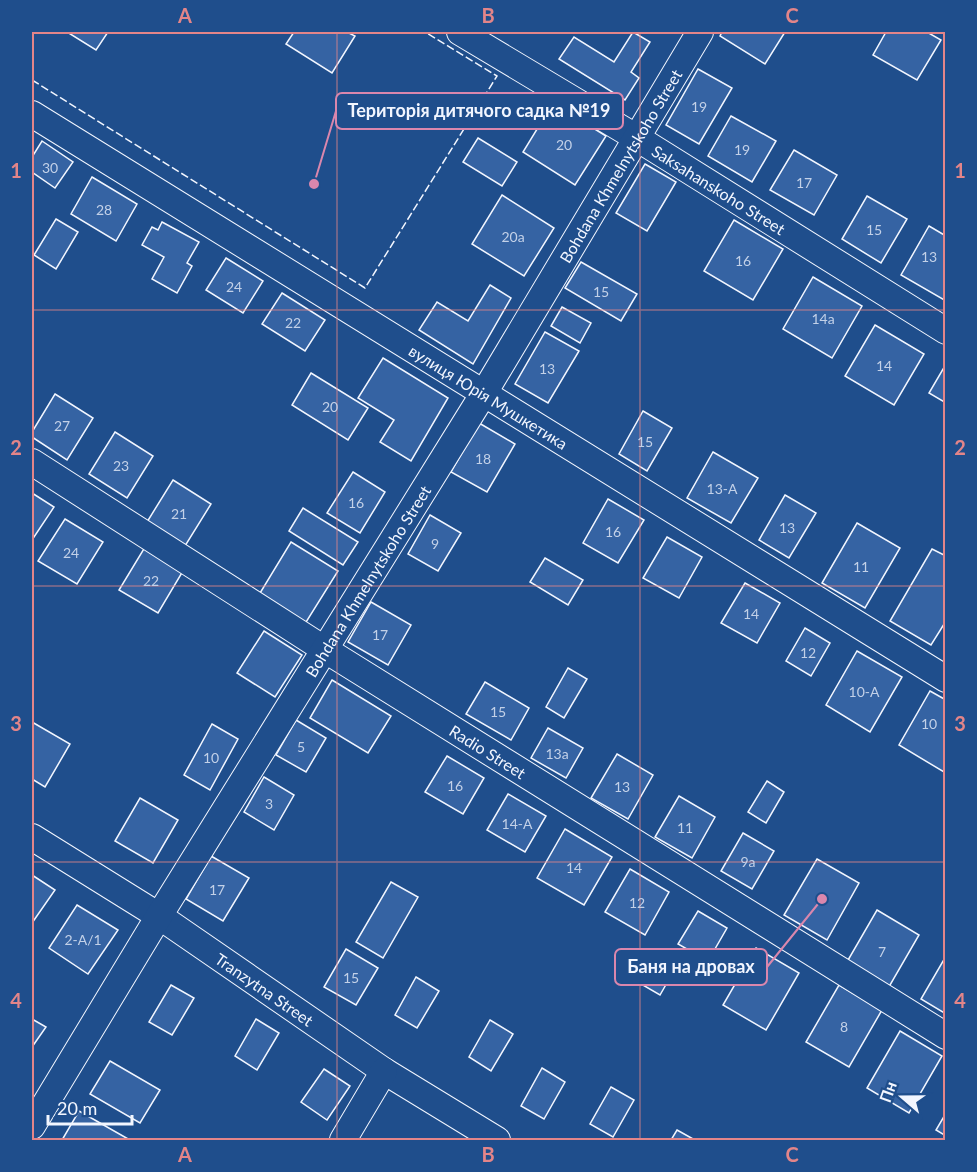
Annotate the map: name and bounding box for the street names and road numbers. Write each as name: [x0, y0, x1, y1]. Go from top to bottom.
street label: Bohdana Khmelnytskoho Street: [555, 65, 685, 266]
street label: Saksahanskoho Street: [649, 141, 789, 238]
street label: вулиця Юрія Мушкетика: [406, 340, 572, 453]
street label: Bohdana Khmelnytskoho Street: [301, 481, 434, 680]
street label: Radio Street: [447, 720, 530, 782]
street label: Tranzytna Street: [212, 948, 318, 1029]

